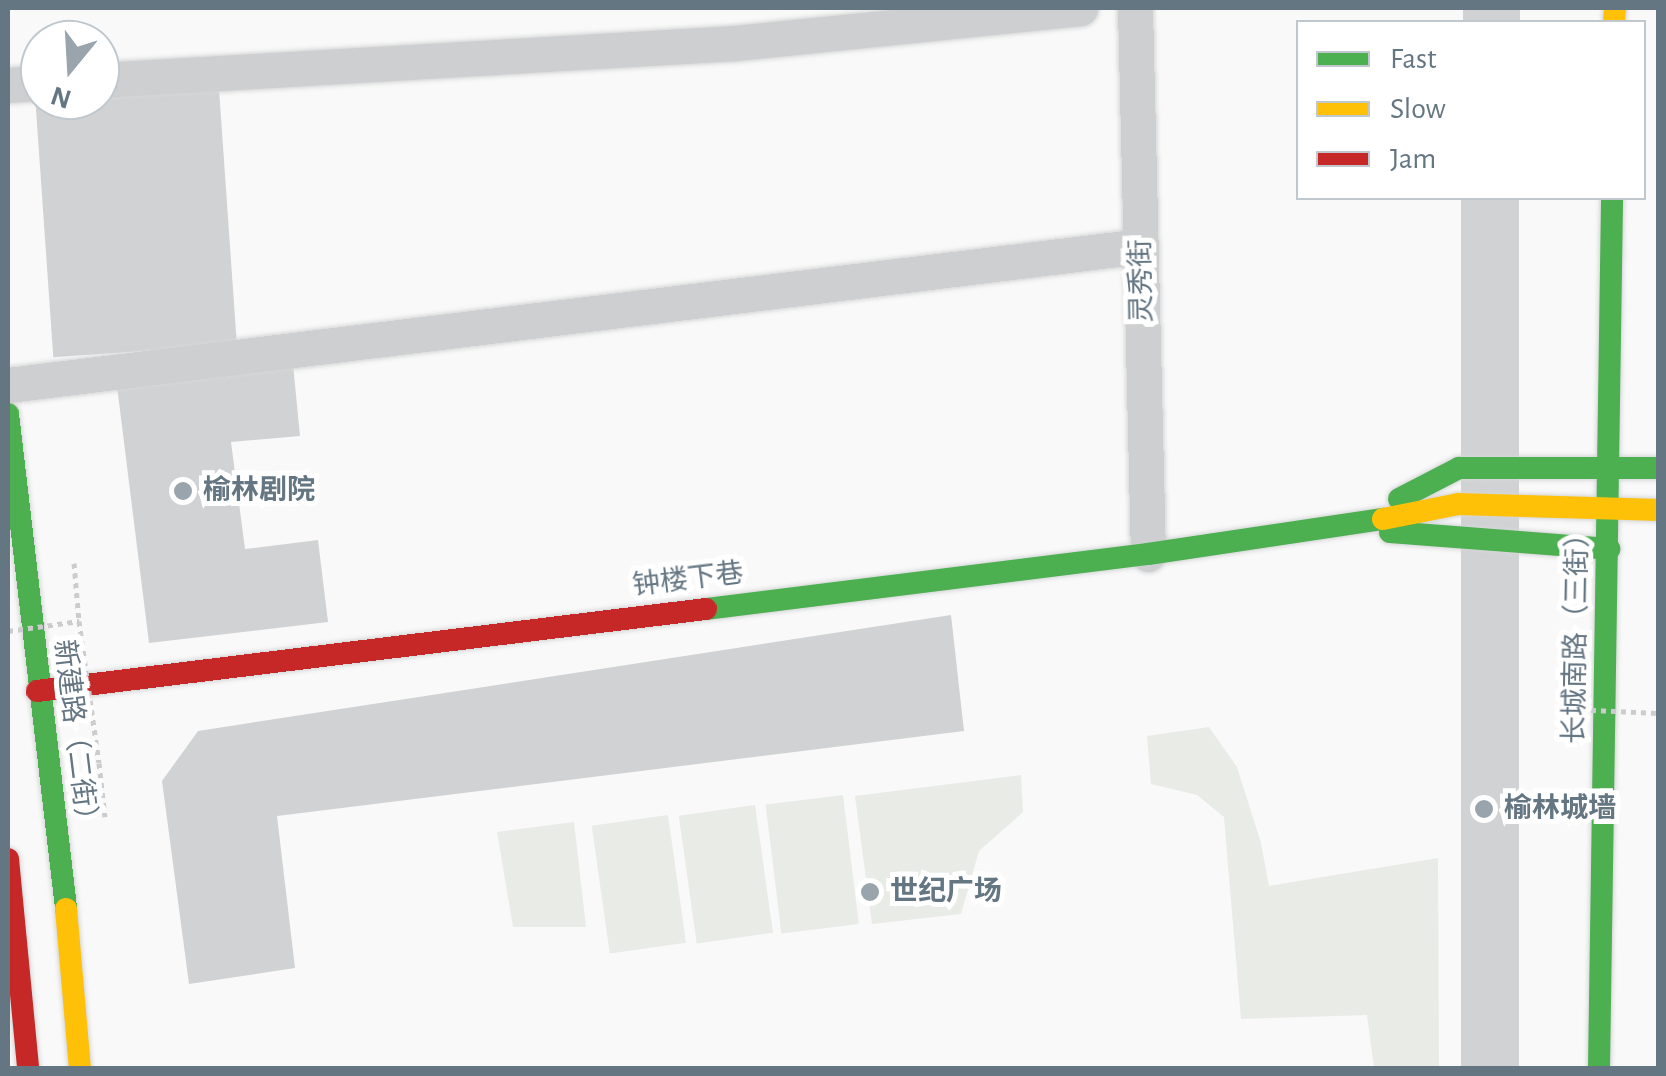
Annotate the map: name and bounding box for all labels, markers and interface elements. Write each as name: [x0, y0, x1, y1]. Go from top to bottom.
north arrow: [20, 20, 120, 120]
legend: [1296, 20, 1646, 200]
text: Fast: [1390, 44, 1437, 74]
text: N: [48, 80, 75, 113]
text: Slow: [1390, 94, 1446, 124]
text: Jam: [1390, 144, 1436, 174]
street label: 灵秀街: [1124, 239, 1160, 323]
place label: 榆林剧院: [203, 474, 315, 508]
marker: 榆林剧院: [172, 480, 194, 502]
street label: 长城南路（三街）: [1558, 520, 1596, 744]
street label: 钟楼下巷: [630, 557, 746, 603]
street label: 新建路（二街）: [46, 638, 104, 836]
place label: 榆林城墙: [1504, 792, 1616, 826]
marker: 榆林城墙: [1473, 798, 1495, 820]
place label: 世纪广场: [890, 875, 1002, 909]
marker: 世纪广场: [859, 881, 881, 903]

